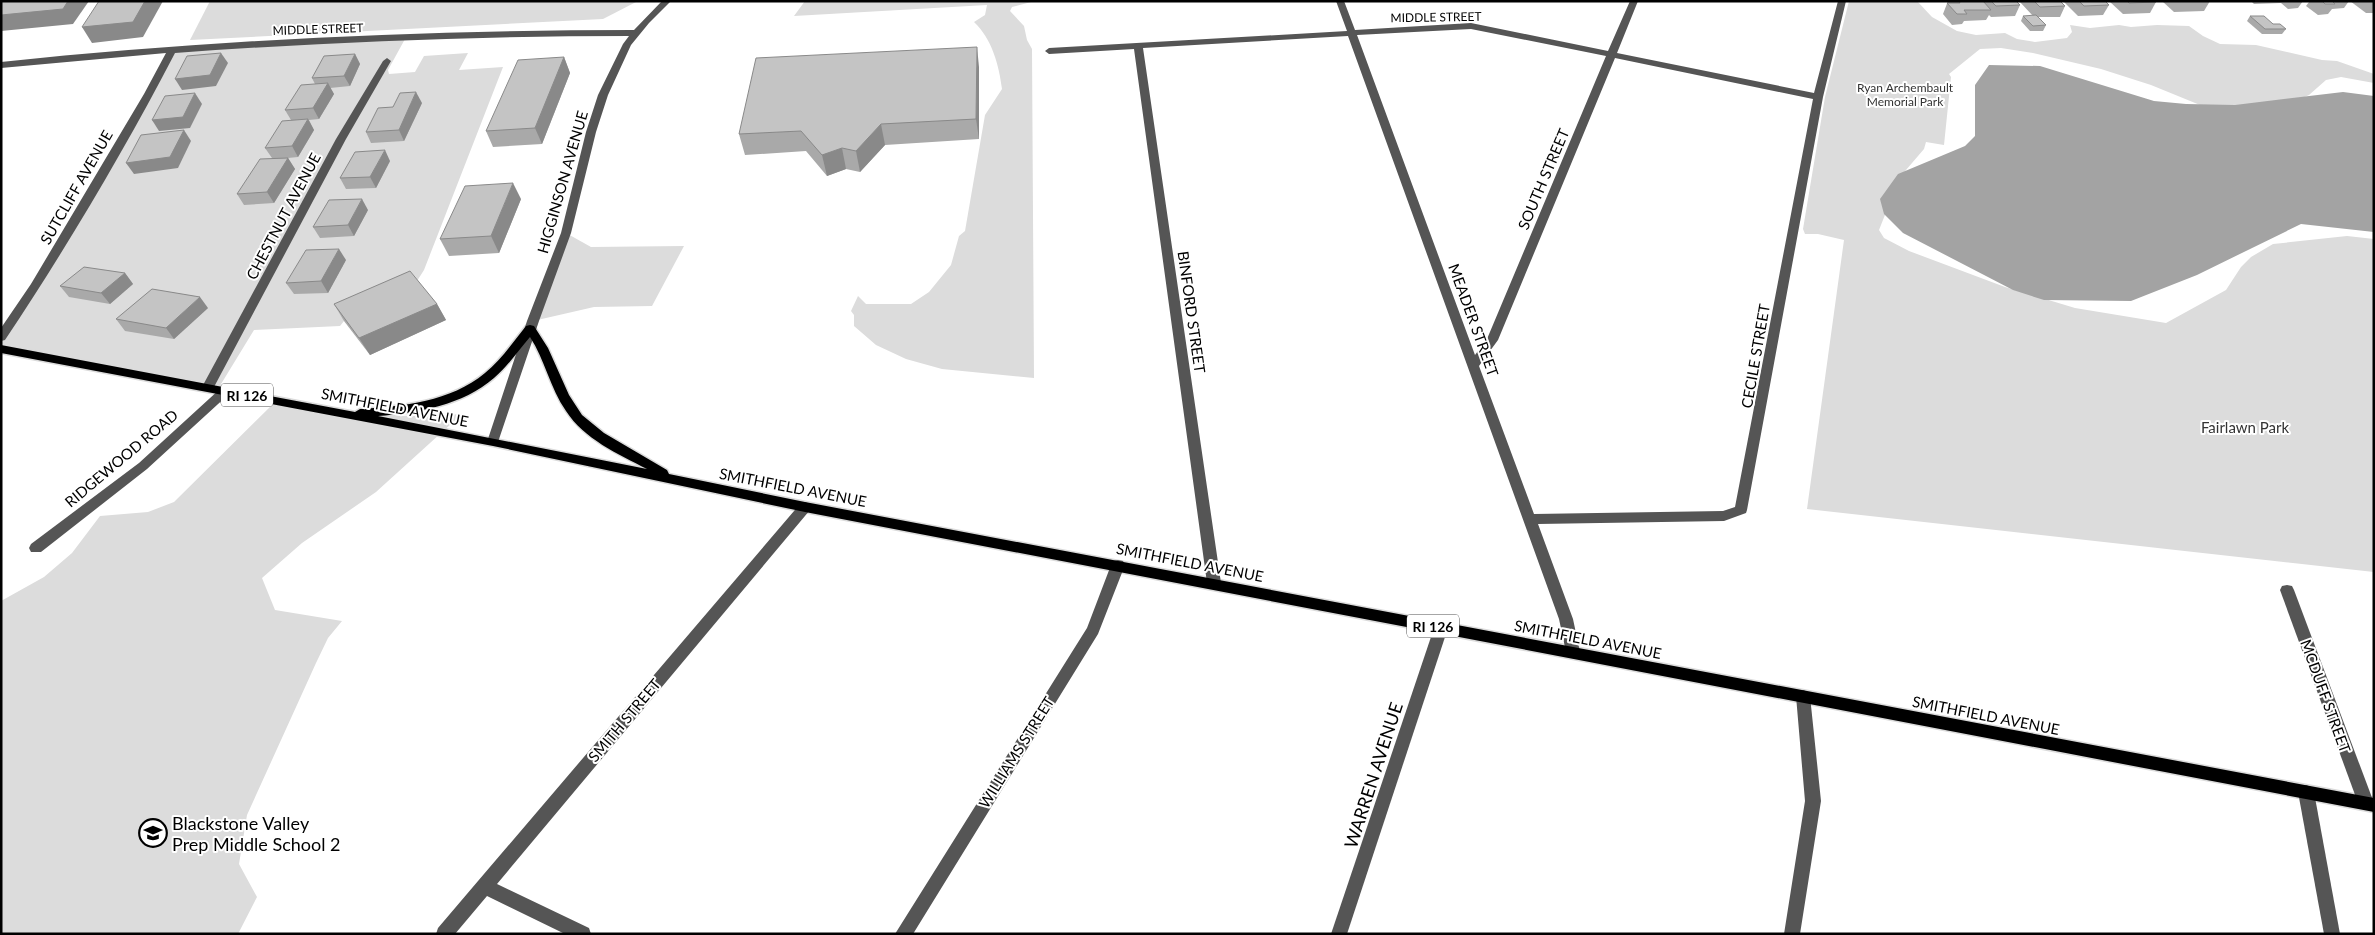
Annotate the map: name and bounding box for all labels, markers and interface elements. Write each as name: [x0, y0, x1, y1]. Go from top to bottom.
street label: MIDDLE STREET: [1390, 9, 1482, 25]
street label: MIDDLE STREET: [272, 20, 364, 38]
park label: Ryan Archembault Memorial Park: [1857, 80, 1954, 109]
street label: HIGGINSON AVENUE: [533, 109, 591, 255]
street label: SOUTH STREET: [1514, 126, 1572, 232]
street label: SUTCLIFF AVENUE: [36, 127, 116, 247]
street label: CHESTNUT AVENUE: [242, 150, 324, 282]
street label: BINFORD STREET: [1175, 250, 1209, 374]
street label: MEADER STREET: [1445, 261, 1503, 379]
street label: CECILE STREET: [1737, 302, 1773, 409]
road number: RI 126: [221, 384, 273, 406]
street label: SMITHFIELD AVENUE: [320, 384, 470, 430]
street label: RIDGEWOOD ROAD: [61, 406, 181, 510]
park label: Fairlawn Park: [2201, 418, 2289, 436]
street label: SMITHFIELD AVENUE: [718, 464, 868, 510]
street label: SMITHFIELD AVENUE: [1115, 539, 1265, 585]
road number: RI 126: [1407, 614, 1459, 638]
street label: SMITHFIELD AVENUE: [1513, 616, 1663, 662]
street label: MCDUFF STREET: [2297, 637, 2355, 755]
street label: SMITH STREET: [584, 675, 664, 765]
street label: SMITHFIELD AVENUE: [1911, 692, 2061, 738]
street label: WILLIAMS STREET: [974, 693, 1058, 811]
street label: WARREN AVENUE: [1339, 699, 1407, 851]
place label: Blackstone Valley Prep Middle School 2: [172, 812, 341, 855]
school or university icon: Blackstone Valley Prep Middle School 2: [138, 818, 168, 848]

